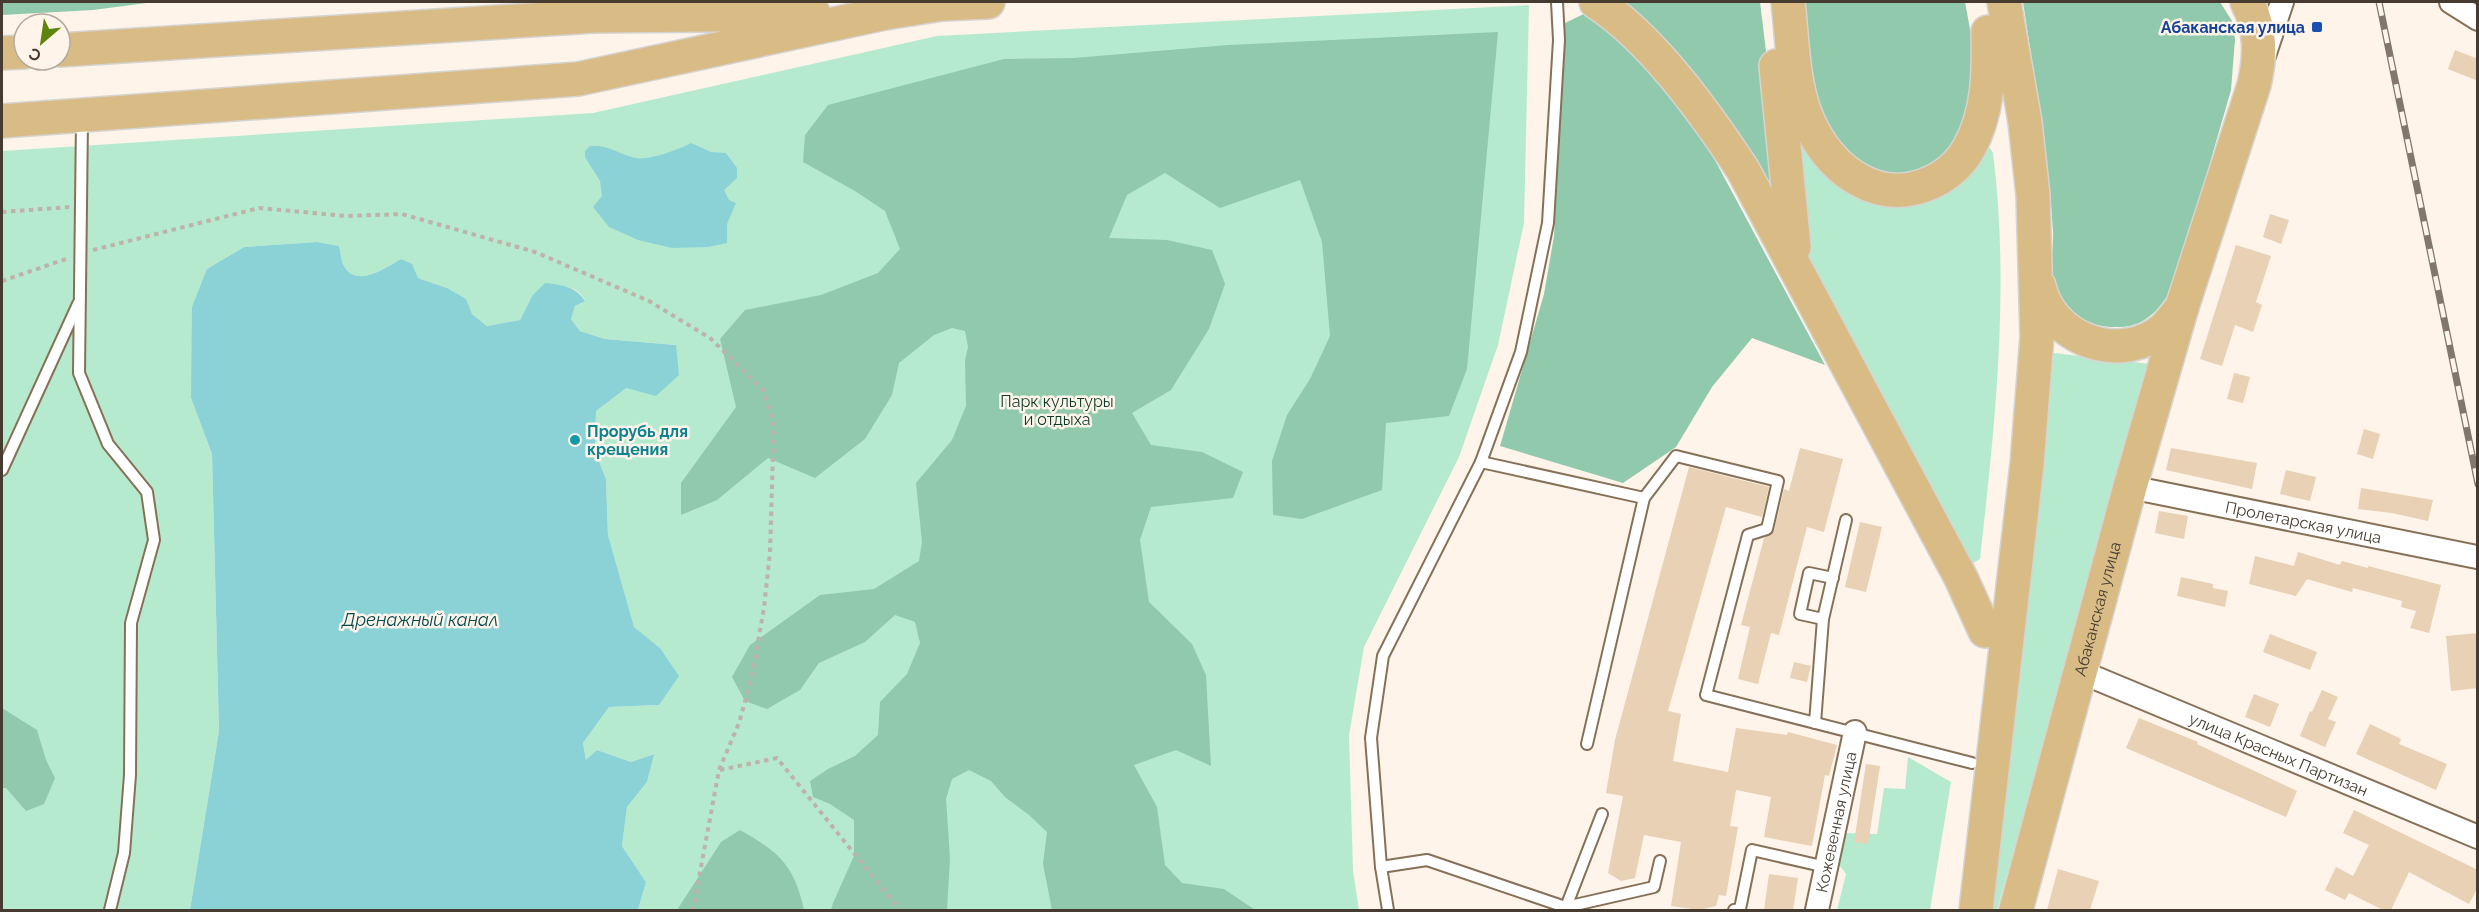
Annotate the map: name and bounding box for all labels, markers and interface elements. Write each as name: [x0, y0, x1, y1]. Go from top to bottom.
north arrow: [12, 12, 72, 72]
place label: Абаканская улица: [2161, 18, 2305, 37]
marker: Абаканская улица: [2310, 20, 2324, 34]
text: С: [26, 44, 44, 66]
park label: Парк культуры и отдыха: [1000, 392, 1114, 429]
place label: Прорубь для крещения: [587, 422, 688, 459]
marker: Прорубь для крещения: [568, 433, 582, 447]
street label: Пролетарская улица: [2224, 497, 2383, 547]
street label: Абаканская улица: [2070, 539, 2124, 678]
water label: Дренажный канал: [341, 609, 498, 630]
street label: улица Красных Партизан: [2186, 709, 2371, 800]
street label: Кожевенная улица: [1811, 750, 1860, 894]

